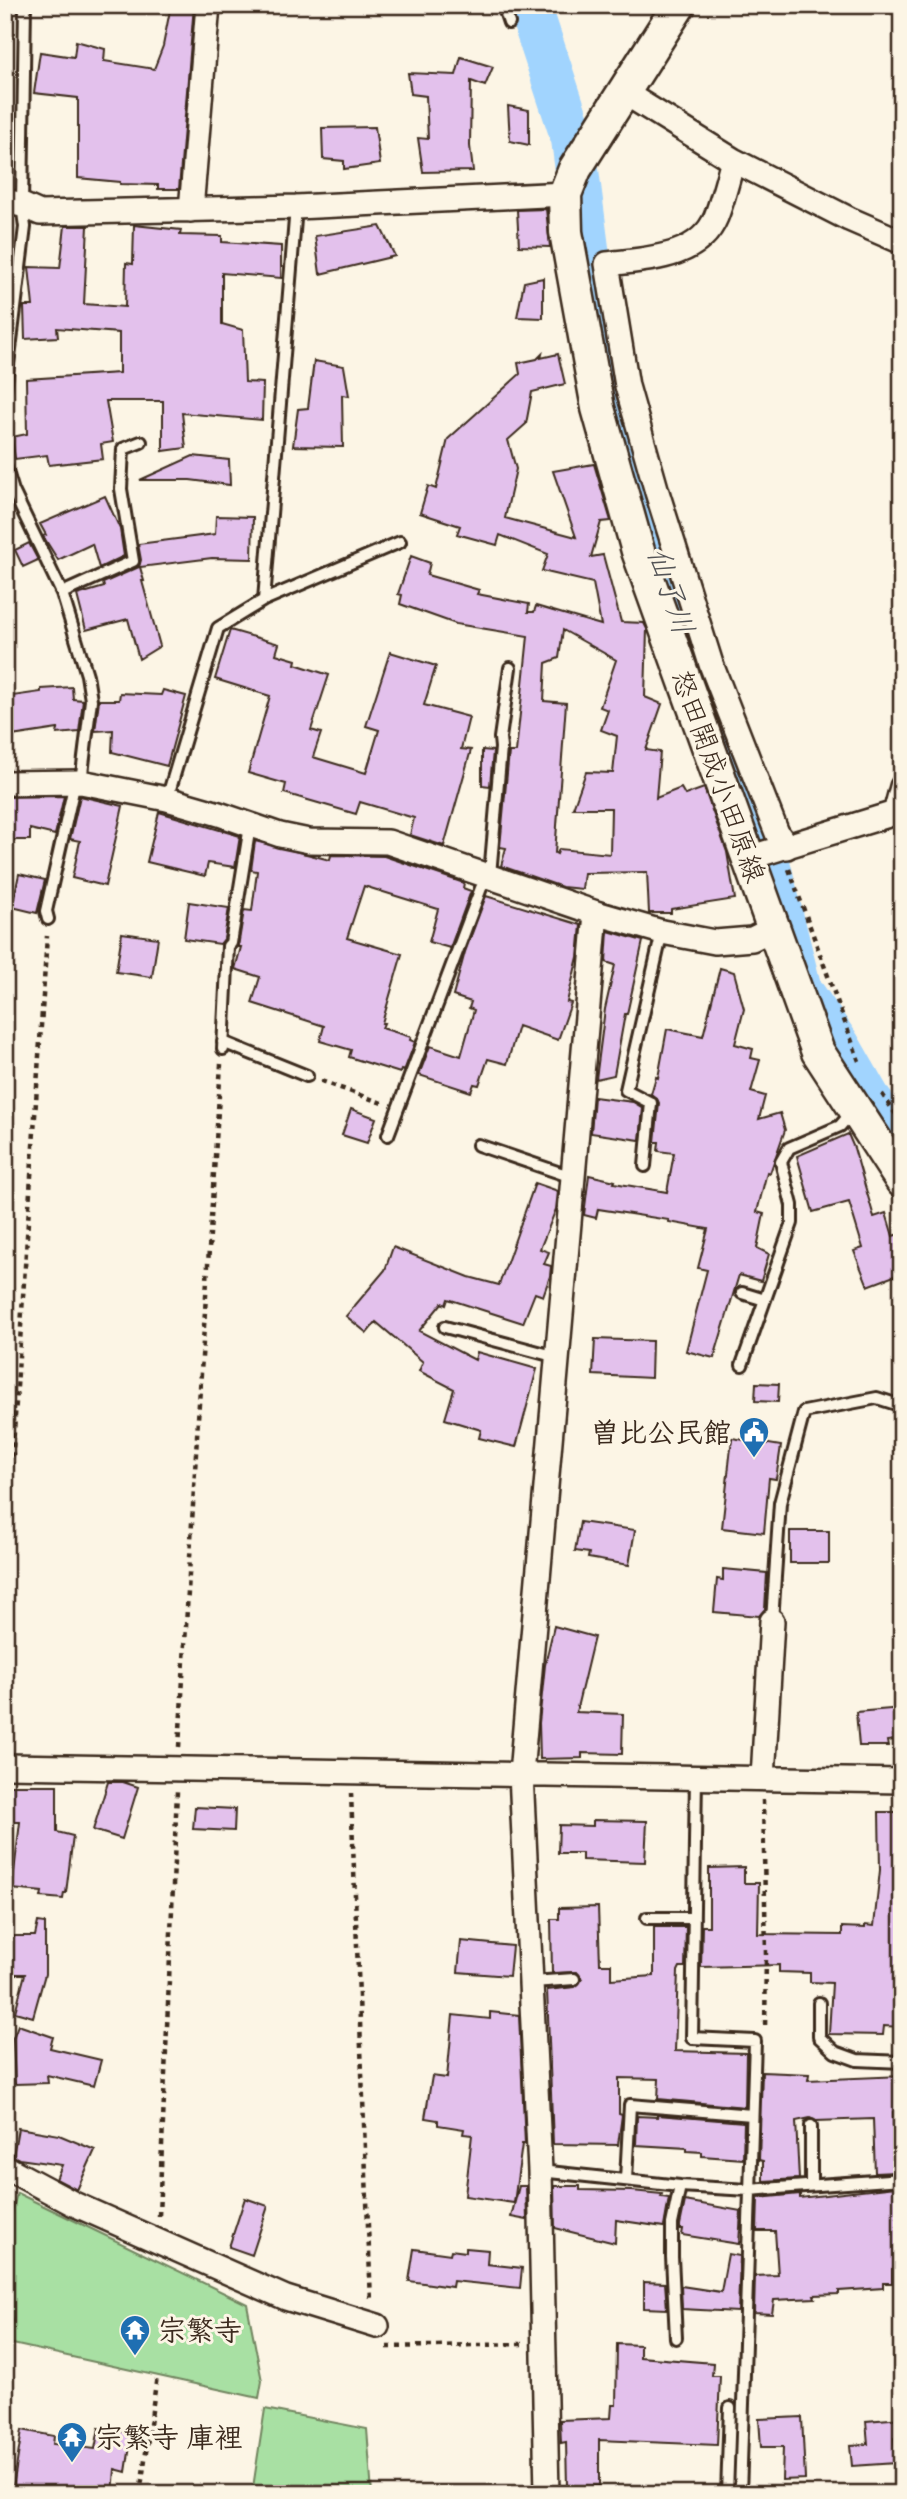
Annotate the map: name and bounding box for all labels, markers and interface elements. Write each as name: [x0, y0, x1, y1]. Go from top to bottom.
water label: 仙了川: [637, 543, 702, 640]
street label: 怒田開成小田原線: [661, 665, 772, 888]
public building icon: 曽比公民館: [737, 1415, 771, 1459]
place label: 曽比公民館: [591, 1416, 731, 1453]
temple icon: 宗繁寺: [118, 2313, 152, 2357]
place label: 宗繁寺: [158, 2314, 242, 2351]
temple icon: 宗繁寺 庫裡: [55, 2420, 89, 2464]
place label: 宗繁寺 庫裡: [95, 2421, 243, 2458]

